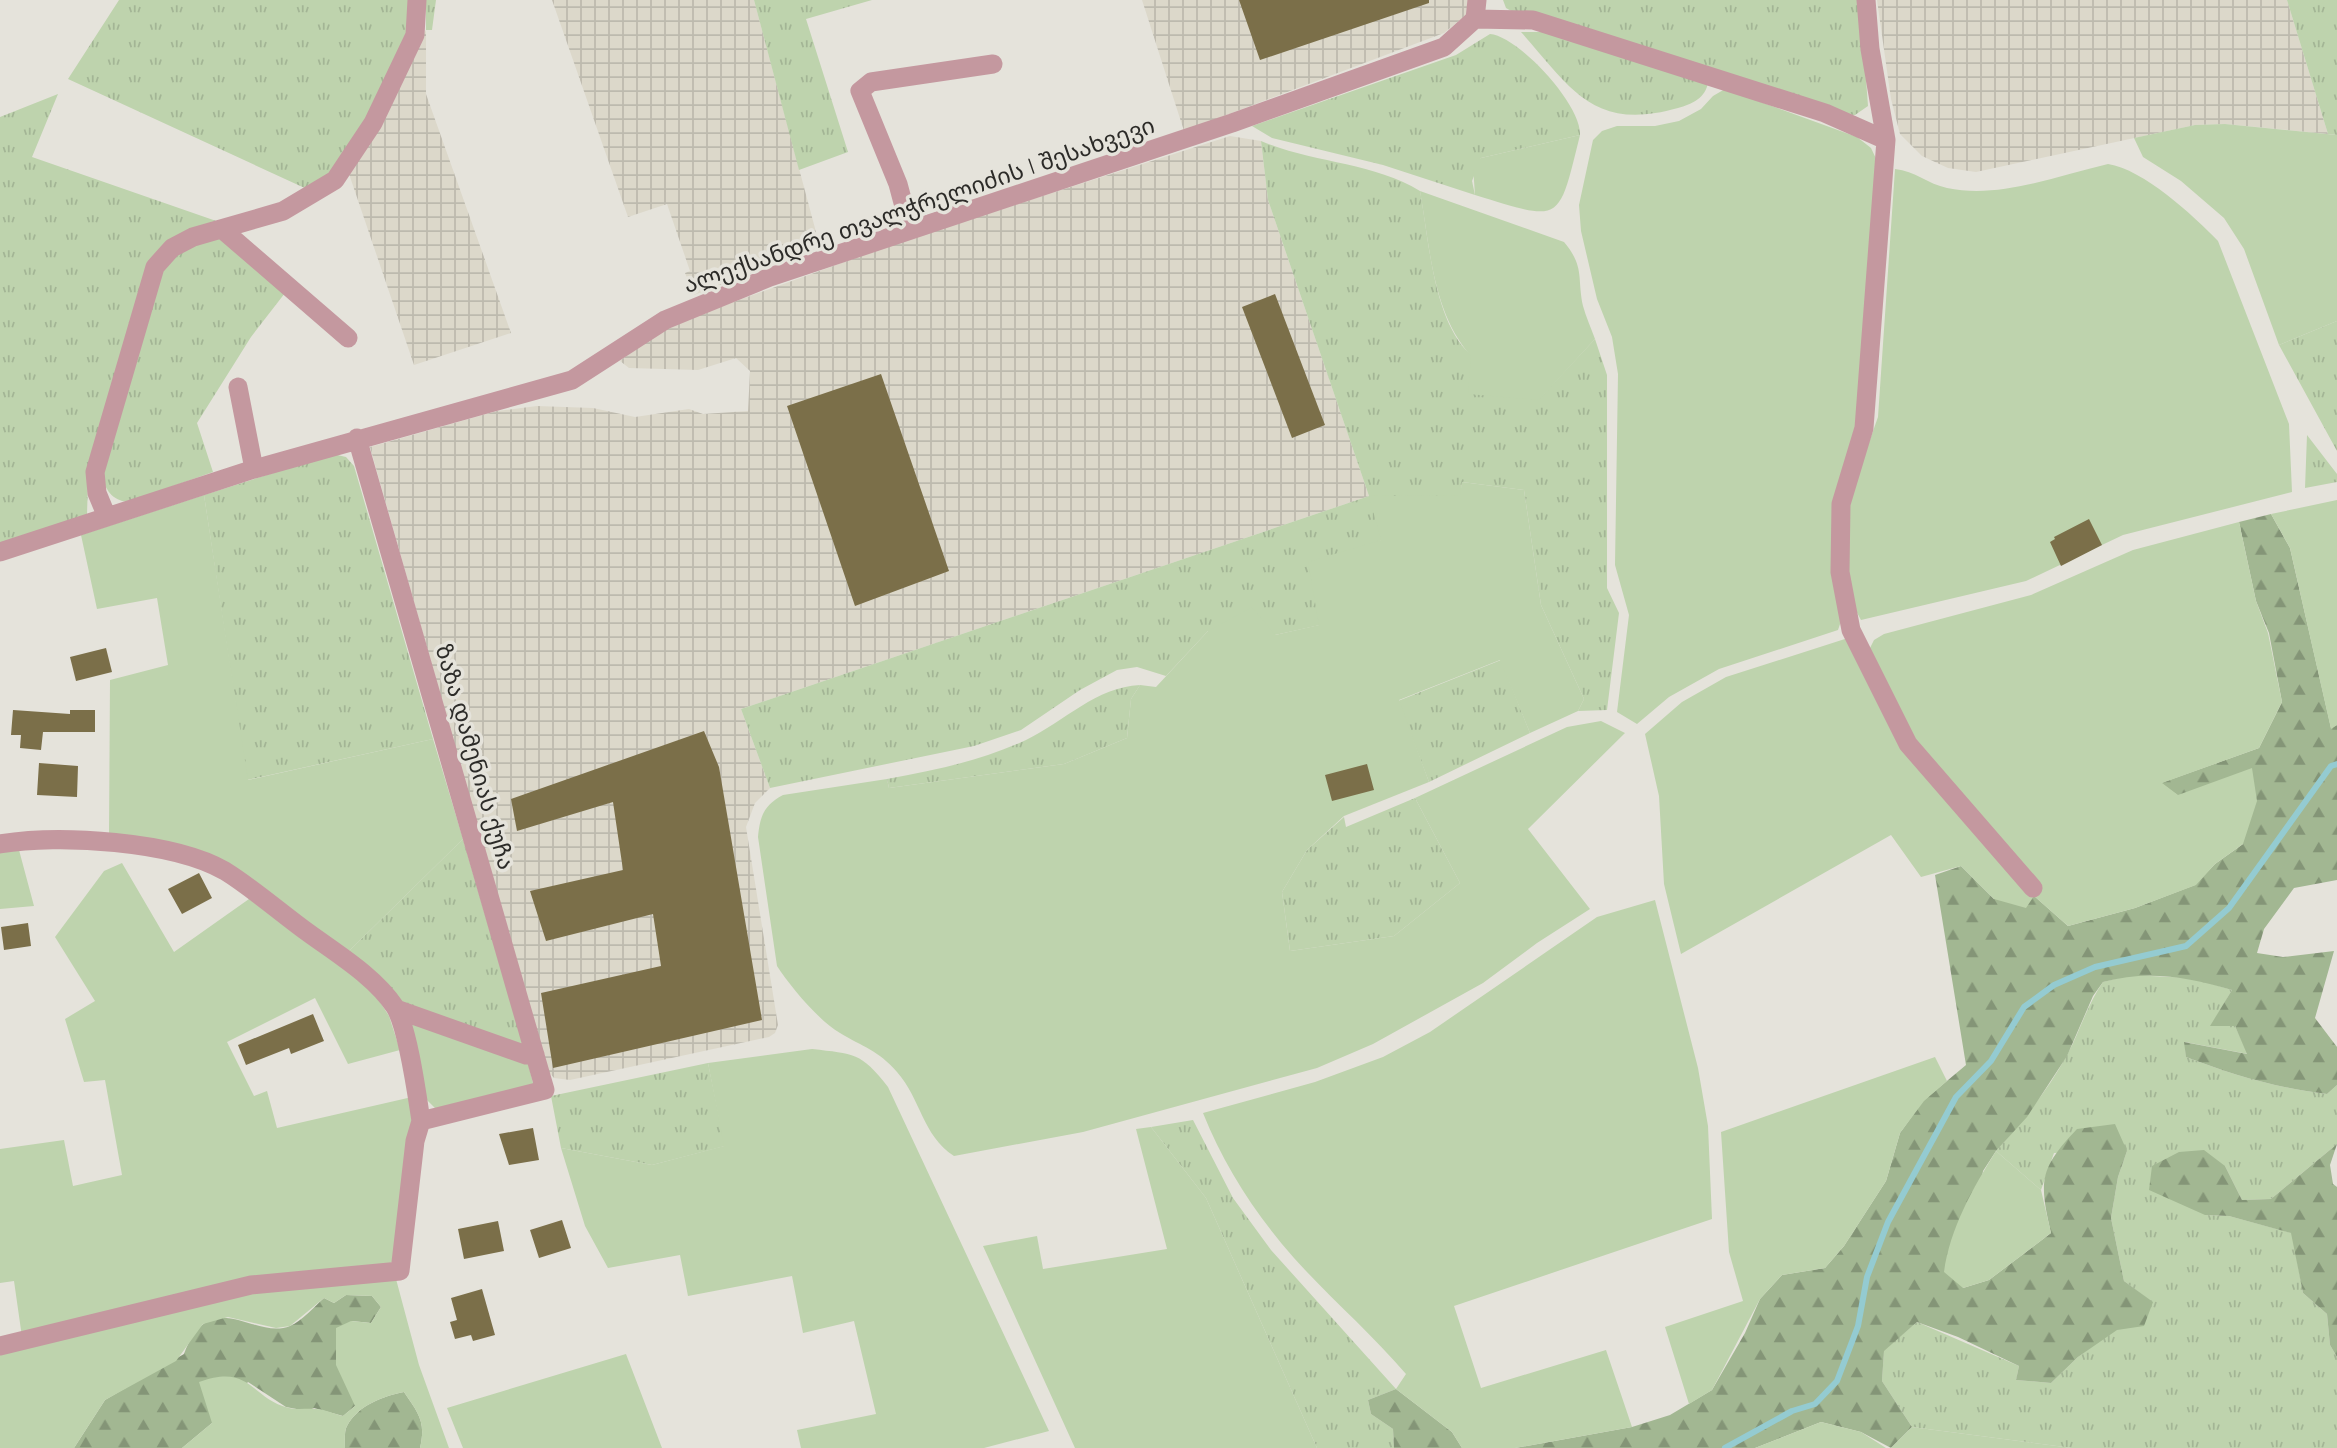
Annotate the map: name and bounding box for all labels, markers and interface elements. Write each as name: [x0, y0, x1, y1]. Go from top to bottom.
street label: ალექსანდრე თვალჭრელიძის I შესახვევი: [679, 110, 1158, 299]
street label: ზაზა დამენიას ქუჩა: [429, 641, 522, 873]

